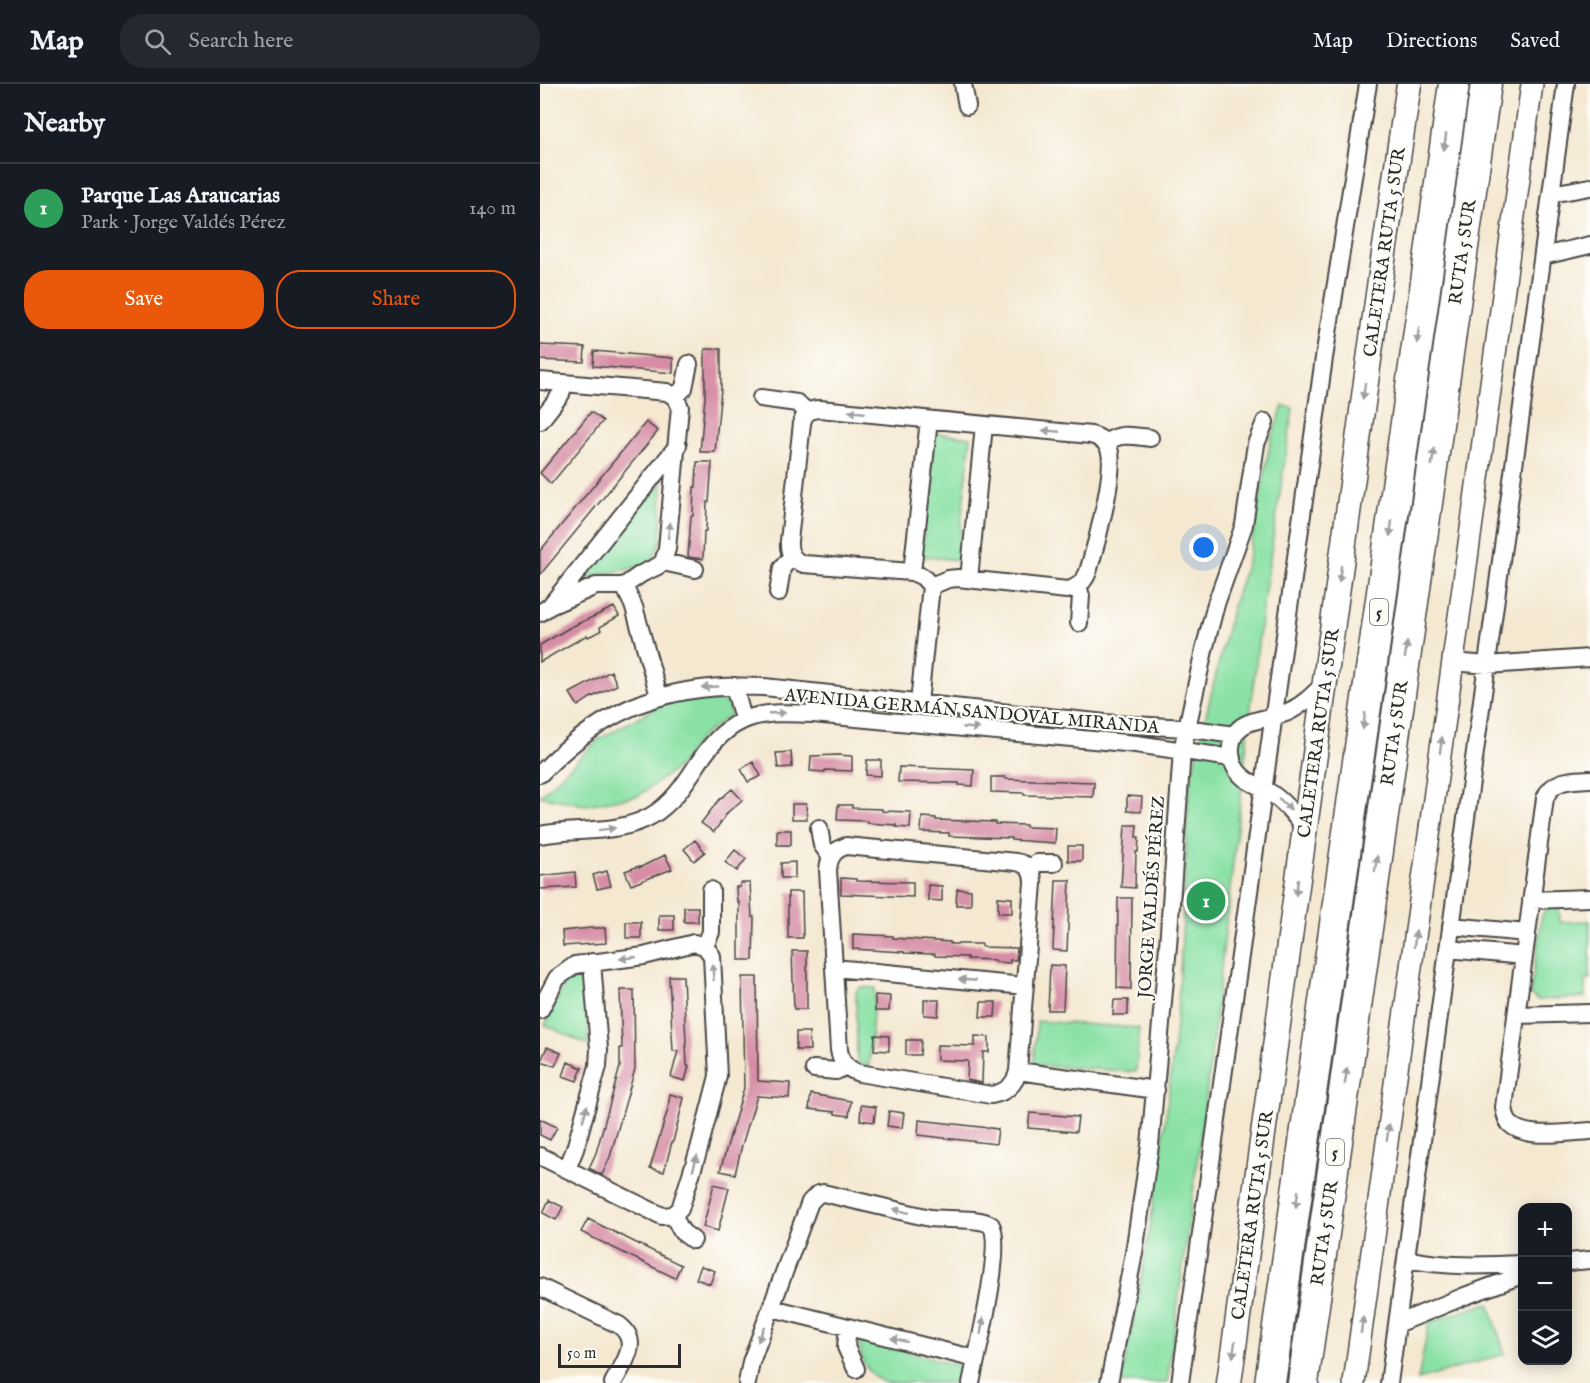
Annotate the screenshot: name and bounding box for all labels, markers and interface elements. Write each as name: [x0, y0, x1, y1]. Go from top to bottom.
search box: [120, 14, 540, 68]
text: Map: [30, 24, 84, 59]
icon: search: [141, 25, 174, 58]
text: Search here: [189, 27, 293, 55]
text: Map: [1313, 28, 1353, 55]
text: Directions: [1386, 28, 1477, 55]
text: Saved: [1510, 28, 1560, 55]
text: Nearby: [24, 107, 105, 140]
one-way arrow: [1441, 132, 1450, 151]
street label: CALETERA RUTA 5 SUR: [1359, 145, 1412, 358]
text: Parque Las Araucarias: [81, 182, 280, 210]
text: 1: [40, 196, 47, 221]
text: 140 m: [469, 196, 516, 221]
street label: RUTA 5 SUR: [1445, 197, 1482, 306]
text: Park · Jorge Valdés Pérez: [81, 210, 286, 235]
button: Save: [24, 270, 264, 329]
button: Share: [276, 270, 516, 329]
one-way arrow: [1413, 326, 1422, 345]
one-way arrow: [1360, 382, 1369, 401]
one-way arrow: [847, 407, 866, 417]
one-way arrow: [1041, 426, 1060, 436]
one-way arrow: [1428, 447, 1437, 466]
one-way arrow: [1386, 519, 1395, 538]
one-way arrow: [664, 520, 674, 539]
your location: [1189, 533, 1218, 562]
one-way arrow: [1335, 564, 1345, 583]
road number: 5: [1370, 599, 1388, 625]
street label: CALETERA RUTA 5 SUR: [1293, 626, 1346, 839]
one-way arrow: [1402, 640, 1411, 659]
street label: RUTA 5 SUR: [1377, 678, 1414, 787]
one-way arrow: [701, 682, 720, 692]
street label: AVENIDA GERMÁN SANDOVAL MIRANDA: [782, 683, 1161, 740]
one-way arrow: [767, 708, 786, 717]
one-way arrow: [1359, 712, 1368, 731]
one-way arrow: [962, 724, 981, 733]
one-way arrow: [1437, 736, 1446, 755]
street label: JORGE VALDÉS PÉREZ: [1132, 794, 1171, 1001]
one-way arrow: [1277, 797, 1291, 811]
one-way arrow: [598, 825, 617, 834]
one-way arrow: [1372, 854, 1381, 873]
pin: 1: [1186, 878, 1226, 924]
one-way arrow: [1293, 878, 1302, 897]
one-way arrow: [1410, 929, 1419, 948]
one-way arrow: [618, 953, 637, 963]
one-way arrow: [708, 962, 718, 981]
one-way arrow: [957, 975, 976, 985]
one-way arrow: [1342, 1066, 1351, 1085]
one-way arrow: [581, 1104, 590, 1122]
street label: CALETERA RUTA 5 SUR: [1227, 1108, 1280, 1321]
one-way arrow: [1384, 1122, 1393, 1141]
road number: 5: [1326, 1139, 1344, 1165]
one-way arrow: [691, 1154, 700, 1172]
street label: RUTA 5 SUR: [1307, 1178, 1344, 1287]
one-way arrow: [1293, 1189, 1302, 1208]
map controls: [1518, 1203, 1572, 1365]
button: +: [1518, 1203, 1572, 1257]
one-way arrow: [891, 1206, 910, 1216]
button: −: [1518, 1257, 1572, 1311]
button: layers: [1518, 1311, 1572, 1365]
one-way arrow: [1357, 1315, 1366, 1334]
one-way arrow: [978, 1316, 987, 1335]
one-way arrow: [756, 1325, 766, 1343]
one-way arrow: [890, 1334, 908, 1344]
one-way arrow: [1229, 1339, 1238, 1358]
scale bar: [558, 1341, 681, 1368]
text: 50 m: [567, 1344, 596, 1364]

